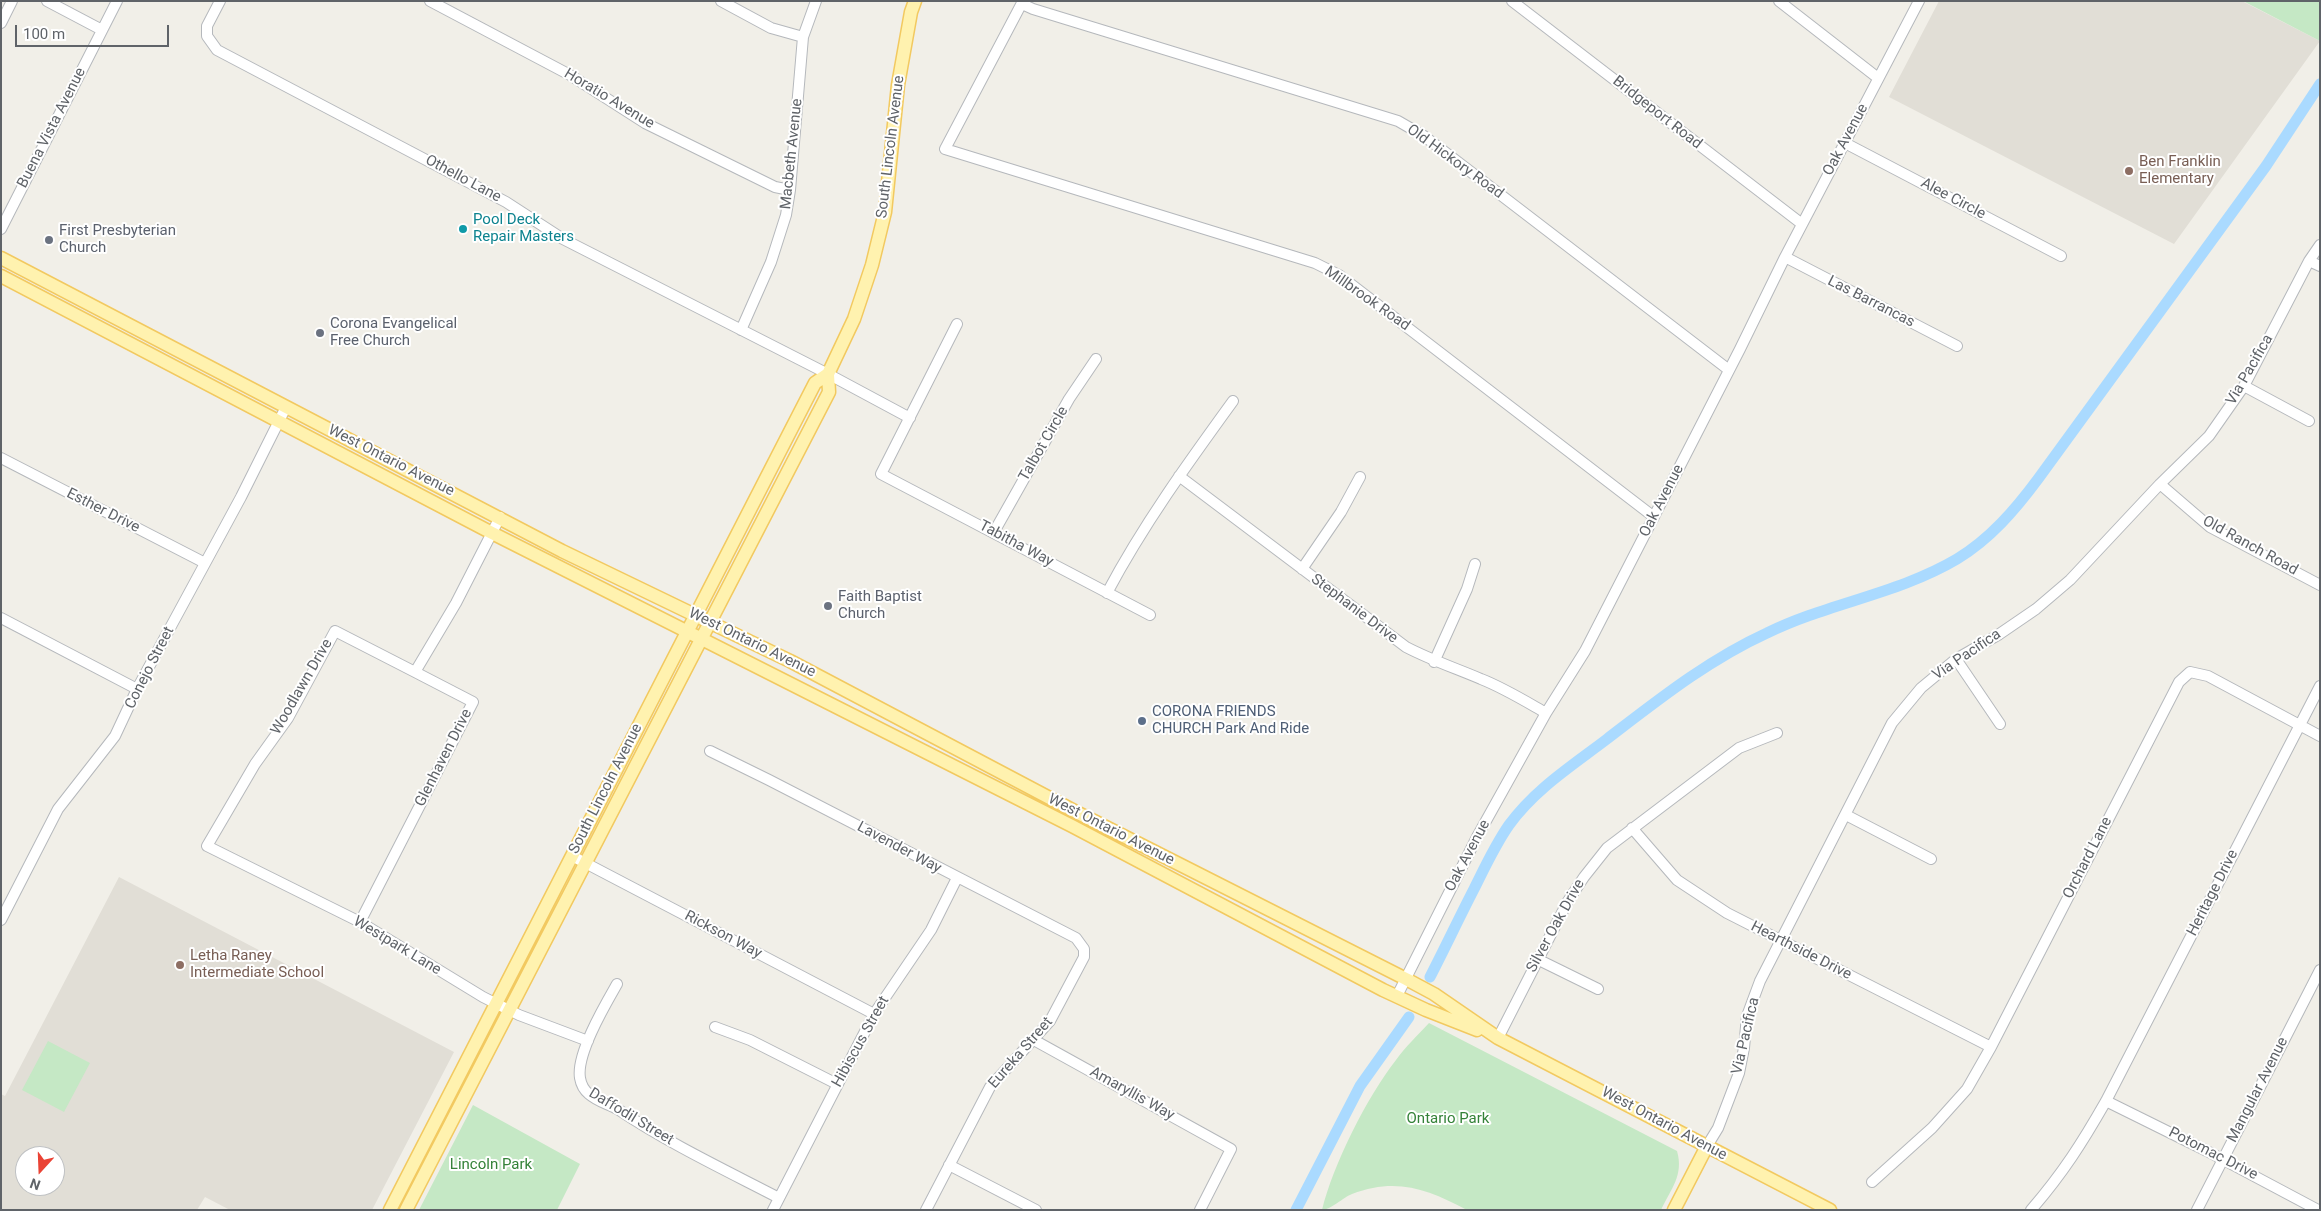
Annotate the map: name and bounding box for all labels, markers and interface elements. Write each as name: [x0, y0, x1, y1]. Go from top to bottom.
scale bar: [18, 15, 171, 47]
text: 100 m: [23, 25, 65, 43]
street label: Buena Vista Avenue: [14, 65, 90, 191]
street label: Horatio Avenue: [561, 65, 657, 133]
street label: Bridgeport Road: [1609, 73, 1705, 153]
street label: South Lincoln Avenue: [873, 75, 909, 219]
street label: Macbeth Avenue: [777, 98, 807, 210]
street label: Oak Avenue: [1820, 101, 1872, 179]
street label: Old Hickory Road: [1403, 121, 1507, 203]
street label: Othello Lane: [422, 151, 504, 207]
place label: Ben Franklin Elementary: [2139, 153, 2221, 188]
marker: Ben Franklin Elementary: [2123, 165, 2135, 177]
street label: Alee Circle: [1917, 174, 1989, 224]
place label: Pool Deck Repair Masters: [473, 211, 574, 246]
place label: First Presbyterian Church: [59, 222, 176, 257]
marker: Pool Deck Repair Masters: [457, 223, 469, 235]
marker: First Presbyterian Church: [43, 234, 55, 246]
street label: Millbrook Road: [1321, 263, 1413, 335]
street label: Las Barrancas: [1824, 272, 1918, 332]
place label: Corona Evangelical Free Church: [330, 315, 457, 350]
marker: Corona Evangelical Free Church: [314, 327, 326, 339]
street label: Via Pacifica: [2223, 332, 2277, 408]
street label: Talbot Circle: [1015, 403, 1073, 485]
street label: West Ontario Avenue: [325, 421, 457, 501]
street label: Oak Avenue: [1636, 462, 1688, 540]
street label: Esther Drive: [63, 485, 143, 537]
street label: Old Ranch Road: [2199, 512, 2301, 580]
street label: Tabitha Way: [976, 517, 1056, 571]
street label: Stephanie Drive: [1307, 571, 1401, 647]
place label: Faith Baptist Church: [838, 588, 922, 623]
marker: Faith Baptist Church: [822, 600, 834, 612]
street label: West Ontario Avenue: [686, 604, 818, 682]
street label: Conejo Street: [122, 624, 178, 712]
street label: Via Pacifica: [1929, 626, 2005, 684]
street label: Woodlawn Drive: [267, 636, 337, 738]
place label: CORONA FRIENDS CHURCH Park And Ride: [1152, 703, 1309, 738]
street label: Glenhaven Drive: [412, 706, 476, 810]
marker: CORONA FRIENDS CHURCH Park And Ride: [1136, 715, 1148, 727]
street label: South Lincoln Avenue: [565, 721, 647, 857]
street label: West Ontario Avenue: [1045, 790, 1177, 870]
street label: Orchard Lane: [2060, 814, 2116, 902]
street label: Oak Avenue: [1442, 817, 1494, 895]
street label: Lavender Way: [854, 818, 944, 878]
street label: Heritage Drive: [2184, 847, 2242, 939]
street label: Silver Oak Drive: [1523, 876, 1589, 976]
street label: Rickson Way: [681, 907, 765, 963]
street label: Westpark Lane: [350, 913, 444, 979]
street label: Hearthside Drive: [1748, 918, 1854, 984]
place label: Letha Raney Intermediate School: [190, 947, 324, 982]
marker: Letha Raney Intermediate School: [174, 959, 186, 971]
street label: Hibiscus Street: [829, 993, 893, 1091]
street label: Via Pacifica: [1728, 996, 1764, 1076]
street label: Eureka Street: [985, 1014, 1057, 1092]
street label: Mangular Avenue: [2224, 1034, 2292, 1146]
street label: Amaryllis Way: [1087, 1063, 1177, 1125]
street label: West Ontario Avenue: [1598, 1083, 1730, 1165]
street label: Daffodil Street: [585, 1085, 677, 1149]
park label: Ontario Park: [1407, 1110, 1489, 1128]
street label: Potomac Drive: [2165, 1124, 2261, 1184]
north arrow: [15, 1146, 65, 1196]
park label: Lincoln Park: [450, 1156, 532, 1174]
text: N: [28, 1175, 43, 1193]

